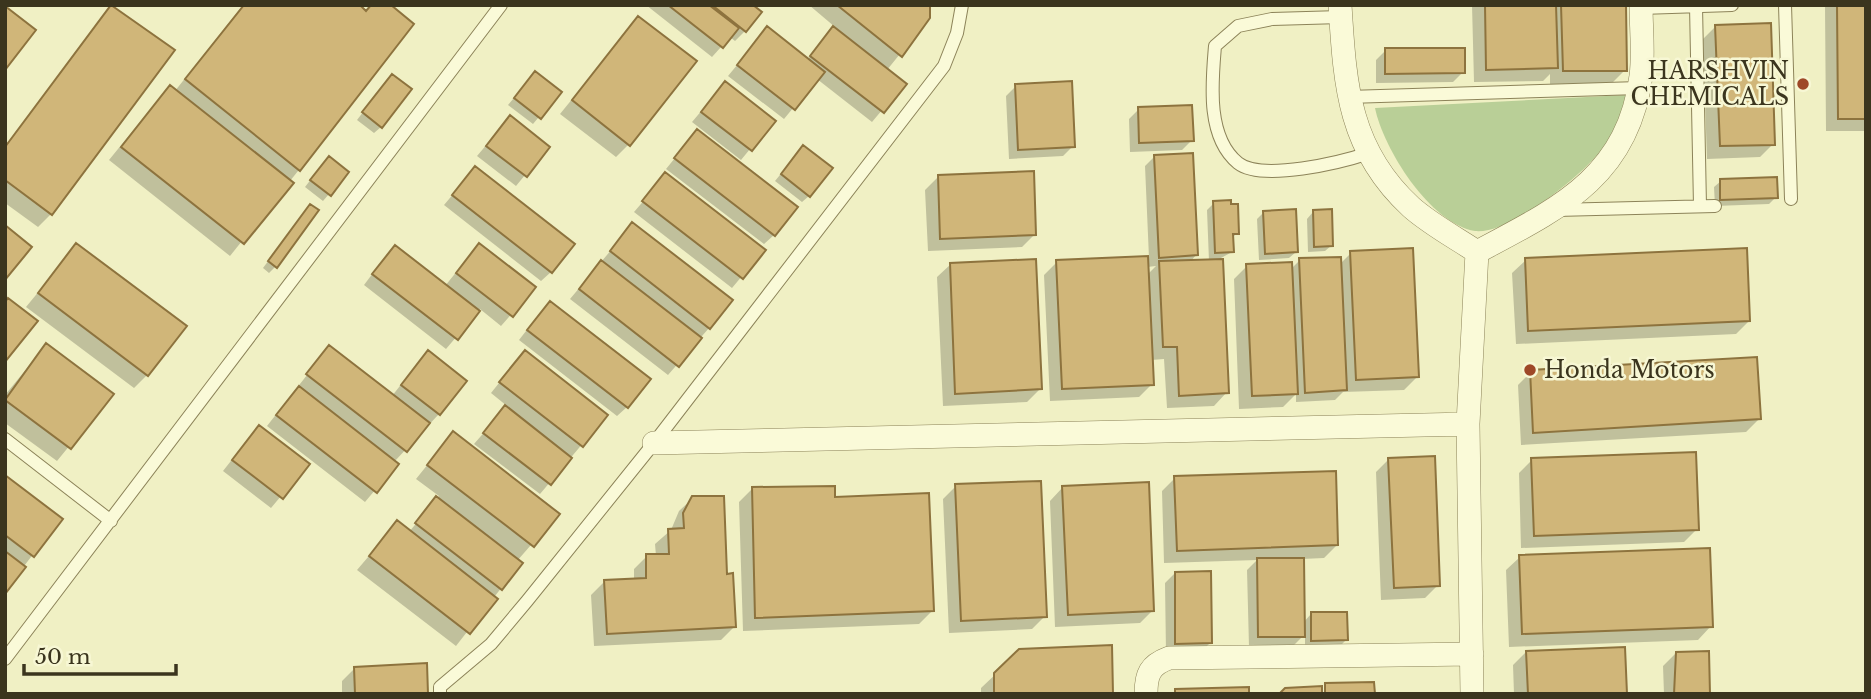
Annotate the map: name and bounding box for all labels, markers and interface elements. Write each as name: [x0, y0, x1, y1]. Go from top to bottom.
place label: HARSHVIN CHEMICALS: [1630, 57, 1789, 111]
marker: HARSHVIN CHEMICALS: [1795, 76, 1811, 92]
place label: Honda Motors: [1544, 356, 1715, 384]
marker: Honda Motors: [1522, 362, 1538, 378]
scale bar: [24, 632, 177, 676]
text: 50 m: [35, 644, 91, 670]

